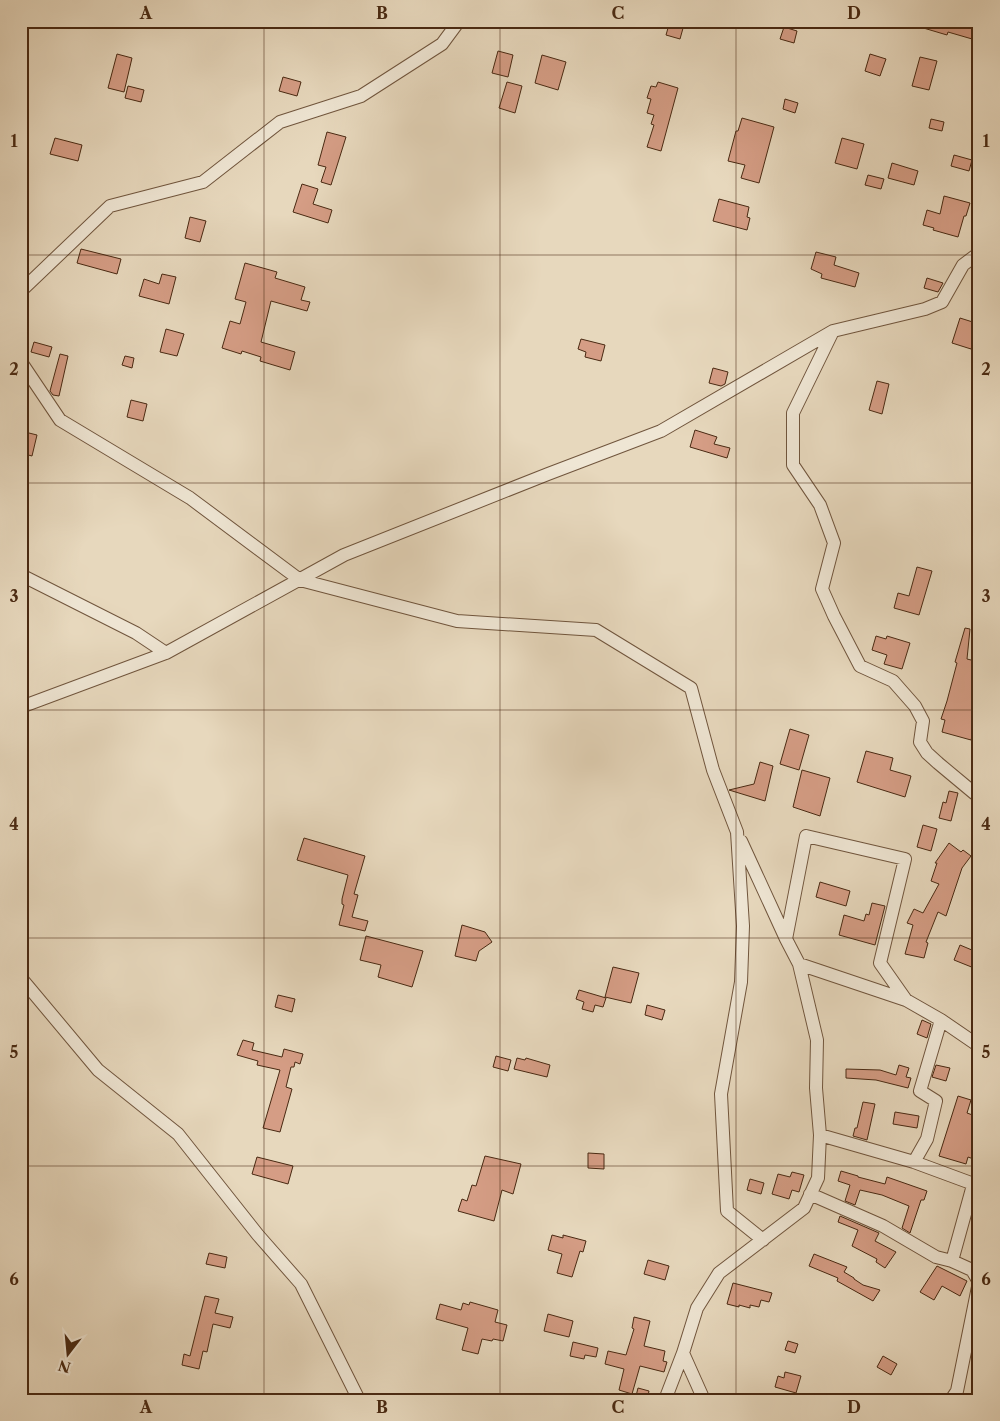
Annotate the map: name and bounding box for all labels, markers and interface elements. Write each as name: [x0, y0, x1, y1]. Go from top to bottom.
text: A: [139, 3, 153, 23]
text: B: [376, 3, 388, 23]
text: C: [612, 3, 624, 23]
text: D: [847, 3, 861, 23]
text: 1: [10, 131, 18, 151]
text: 1: [982, 131, 990, 151]
text: 2: [9, 359, 19, 379]
text: 2: [981, 359, 991, 379]
text: 3: [9, 586, 19, 606]
text: 3: [981, 586, 991, 606]
text: 4: [9, 814, 19, 834]
text: 4: [981, 814, 991, 834]
text: 5: [10, 1042, 19, 1062]
text: 5: [982, 1042, 991, 1062]
text: 6: [9, 1269, 19, 1289]
text: 6: [981, 1269, 991, 1289]
north arrow: [42, 1328, 92, 1378]
text: N: [56, 1356, 73, 1377]
text: A: [139, 1397, 153, 1417]
text: B: [376, 1397, 388, 1417]
text: C: [612, 1397, 624, 1417]
text: D: [847, 1397, 861, 1417]

